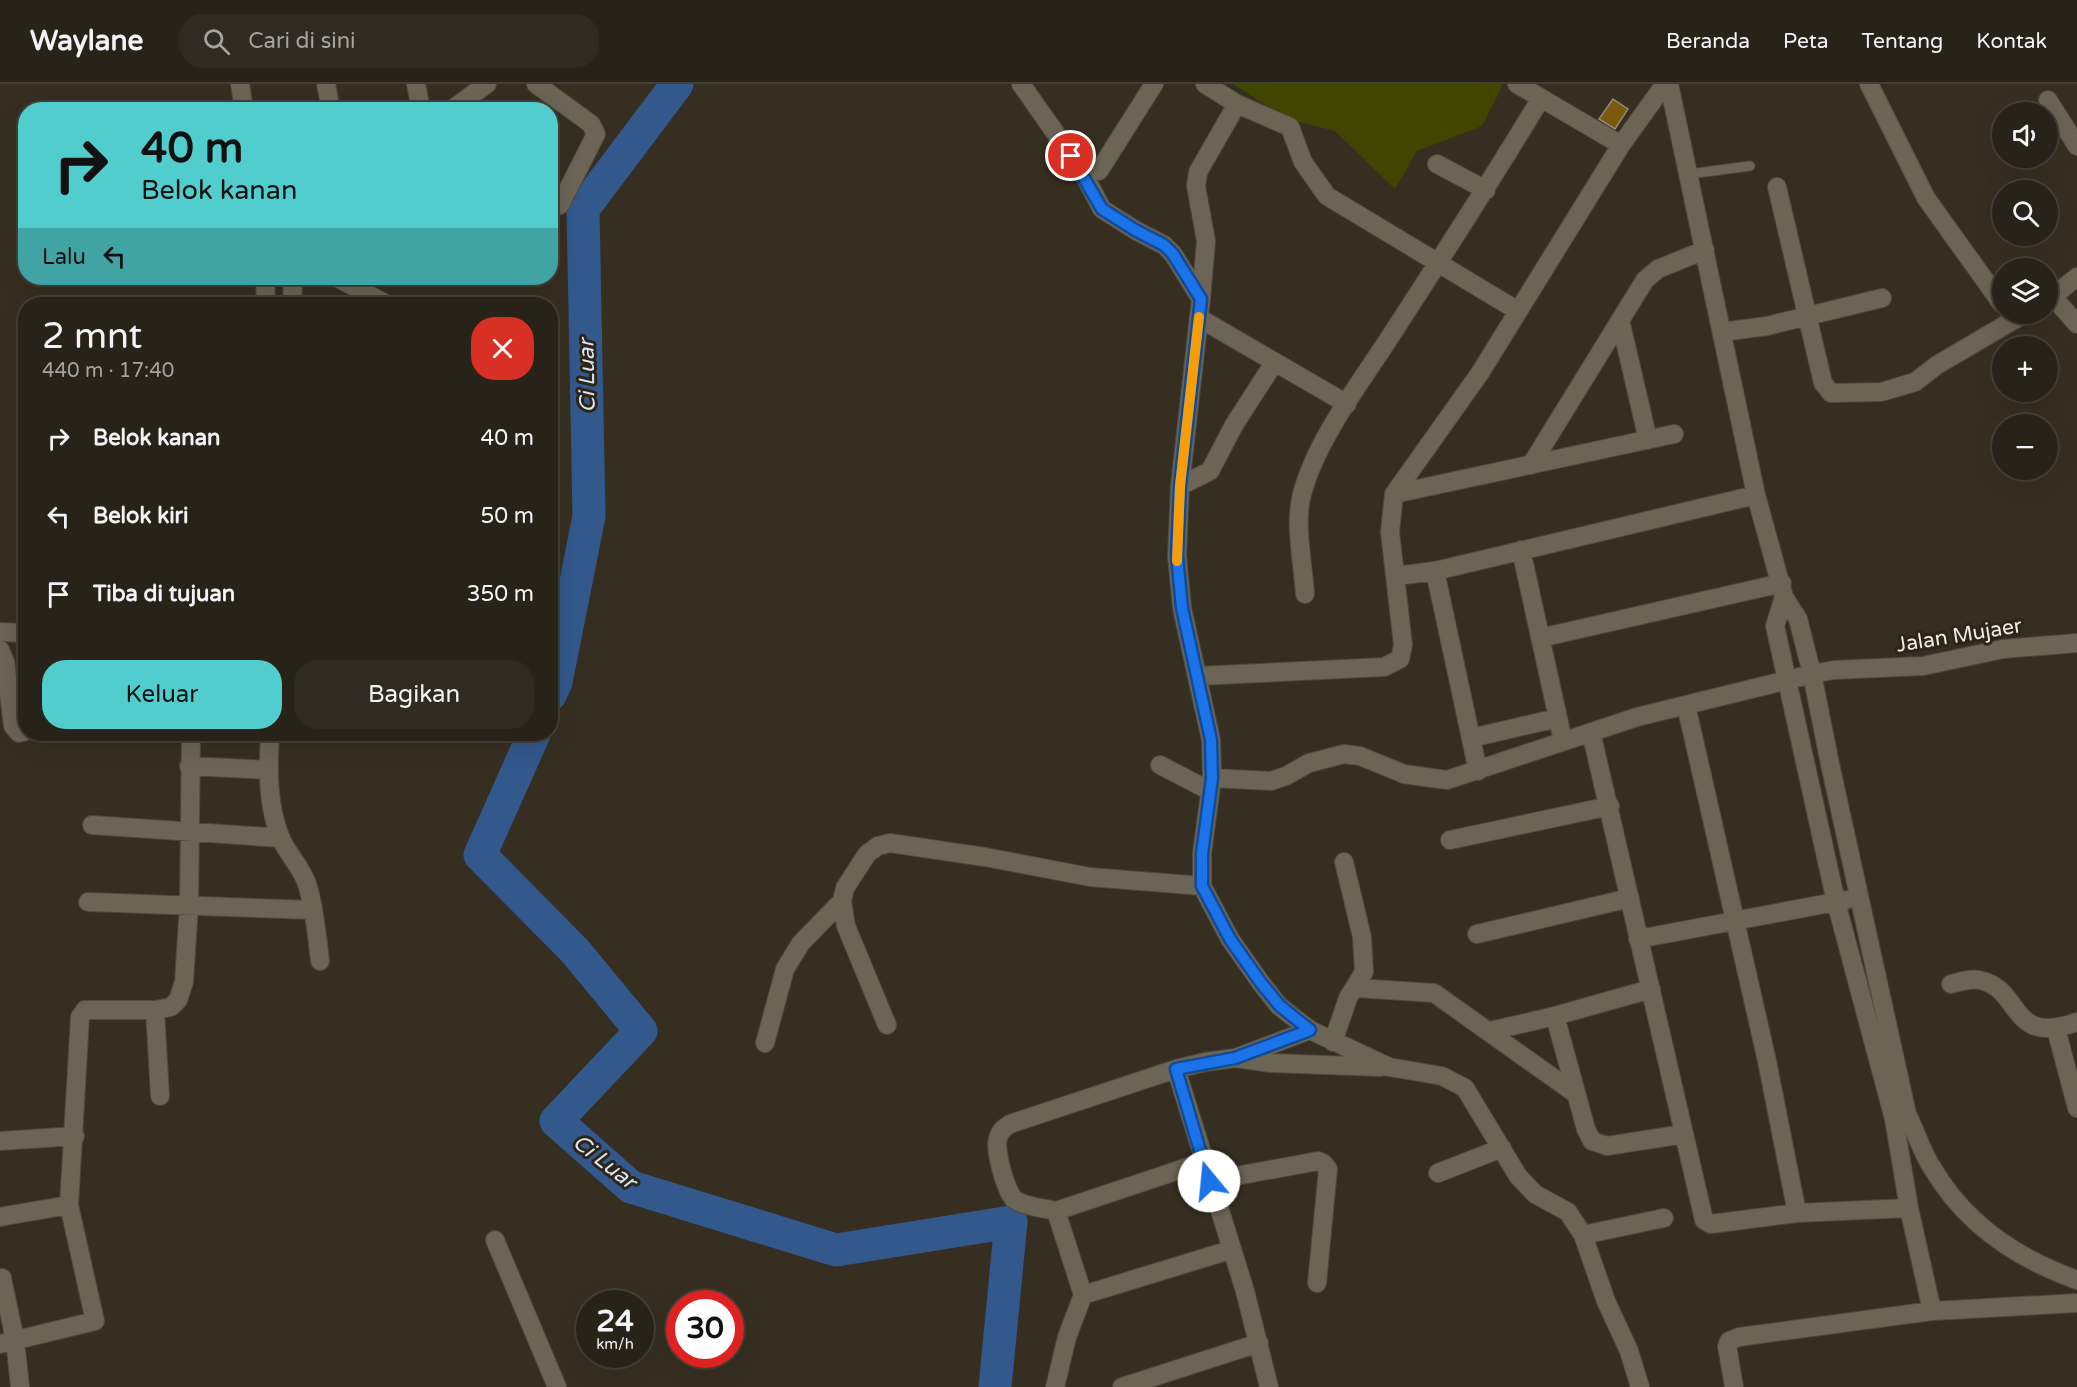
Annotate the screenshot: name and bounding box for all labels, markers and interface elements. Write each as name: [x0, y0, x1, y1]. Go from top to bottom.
search box: [179, 14, 599, 68]
text: Waylane: [30, 24, 143, 58]
icon: search: [200, 25, 233, 58]
text: Cari di sini: [248, 28, 356, 54]
text: Beranda: [1666, 29, 1750, 54]
text: Peta: [1783, 29, 1829, 54]
text: Tentang: [1862, 29, 1943, 54]
text: Kontak: [1976, 29, 2047, 54]
map controls: [1992, 102, 2058, 480]
button: sound: [1992, 102, 2058, 168]
text: 40 m: [141, 123, 243, 174]
icon: right: [42, 126, 120, 204]
pin: [1045, 130, 1096, 181]
icon: arrive: [1054, 139, 1087, 172]
text: Belok kanan: [141, 174, 297, 207]
button: search: [1992, 180, 2058, 246]
icon: left: [98, 240, 131, 273]
text: Lalu: [42, 244, 86, 270]
button: layers: [1992, 258, 2058, 324]
text: 2 mnt: [42, 315, 142, 358]
button: close: [471, 317, 534, 380]
button: +: [1992, 336, 2058, 402]
water label: Ci Luar: [573, 337, 601, 413]
text: 440 m · 17:40: [42, 359, 174, 383]
button: −: [1992, 414, 2058, 480]
icon: right: [42, 422, 75, 455]
text: Belok kanan: [93, 425, 220, 451]
text: 40 m: [480, 425, 534, 451]
icon: left: [42, 500, 75, 533]
text: Belok kiri: [93, 503, 189, 529]
text: 50 m: [480, 503, 534, 529]
icon: arrive: [42, 578, 75, 611]
text: Tiba di tujuan: [93, 581, 235, 607]
text: 350 m: [467, 581, 534, 607]
street label: Jalan Mujaer: [1895, 613, 2024, 658]
button: Keluar: [42, 660, 282, 729]
button: Bagikan: [294, 660, 534, 729]
water label: Ci Luar: [567, 1129, 643, 1196]
position arrow: [1177, 1149, 1241, 1213]
speed limit sign: 30: [666, 1290, 744, 1368]
text: 24: [596, 1303, 634, 1340]
text: km/h: [596, 1335, 634, 1353]

